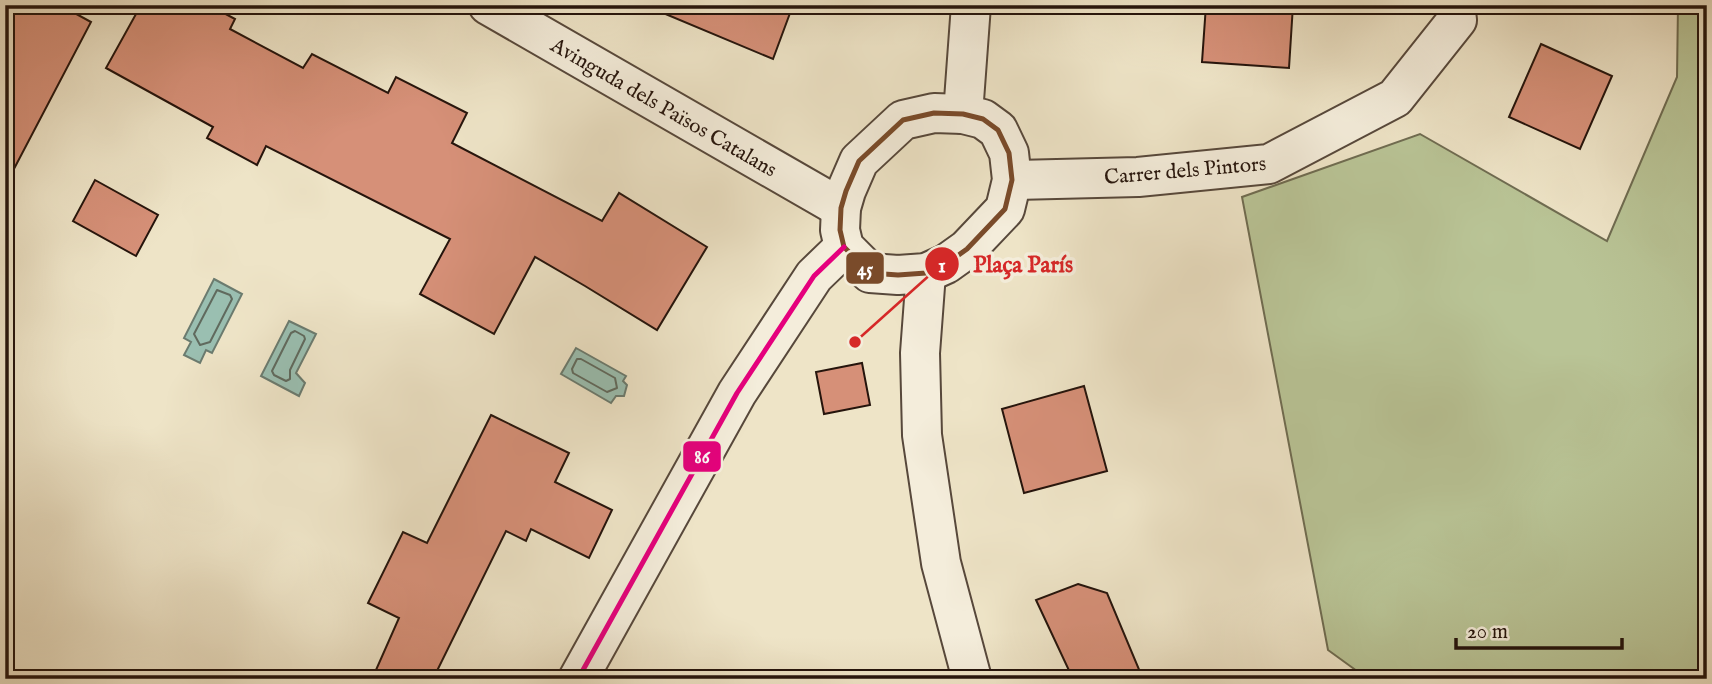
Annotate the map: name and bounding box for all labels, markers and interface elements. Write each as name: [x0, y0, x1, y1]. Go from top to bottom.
street label: Avinguda dels Països Catalans: [544, 32, 781, 184]
street label: Carrer dels Pintors: [1103, 151, 1267, 192]
callout: Plaça París: [924, 242, 1088, 286]
line badge: 45: [845, 251, 885, 285]
text: Plaça París: [973, 251, 1073, 280]
text: 1: [938, 253, 946, 280]
text: 45: [857, 258, 873, 282]
line badge: 86: [682, 440, 722, 473]
text: 86: [694, 446, 711, 470]
scale bar: [1456, 607, 1623, 651]
text: 20 m: [1467, 619, 1508, 646]

